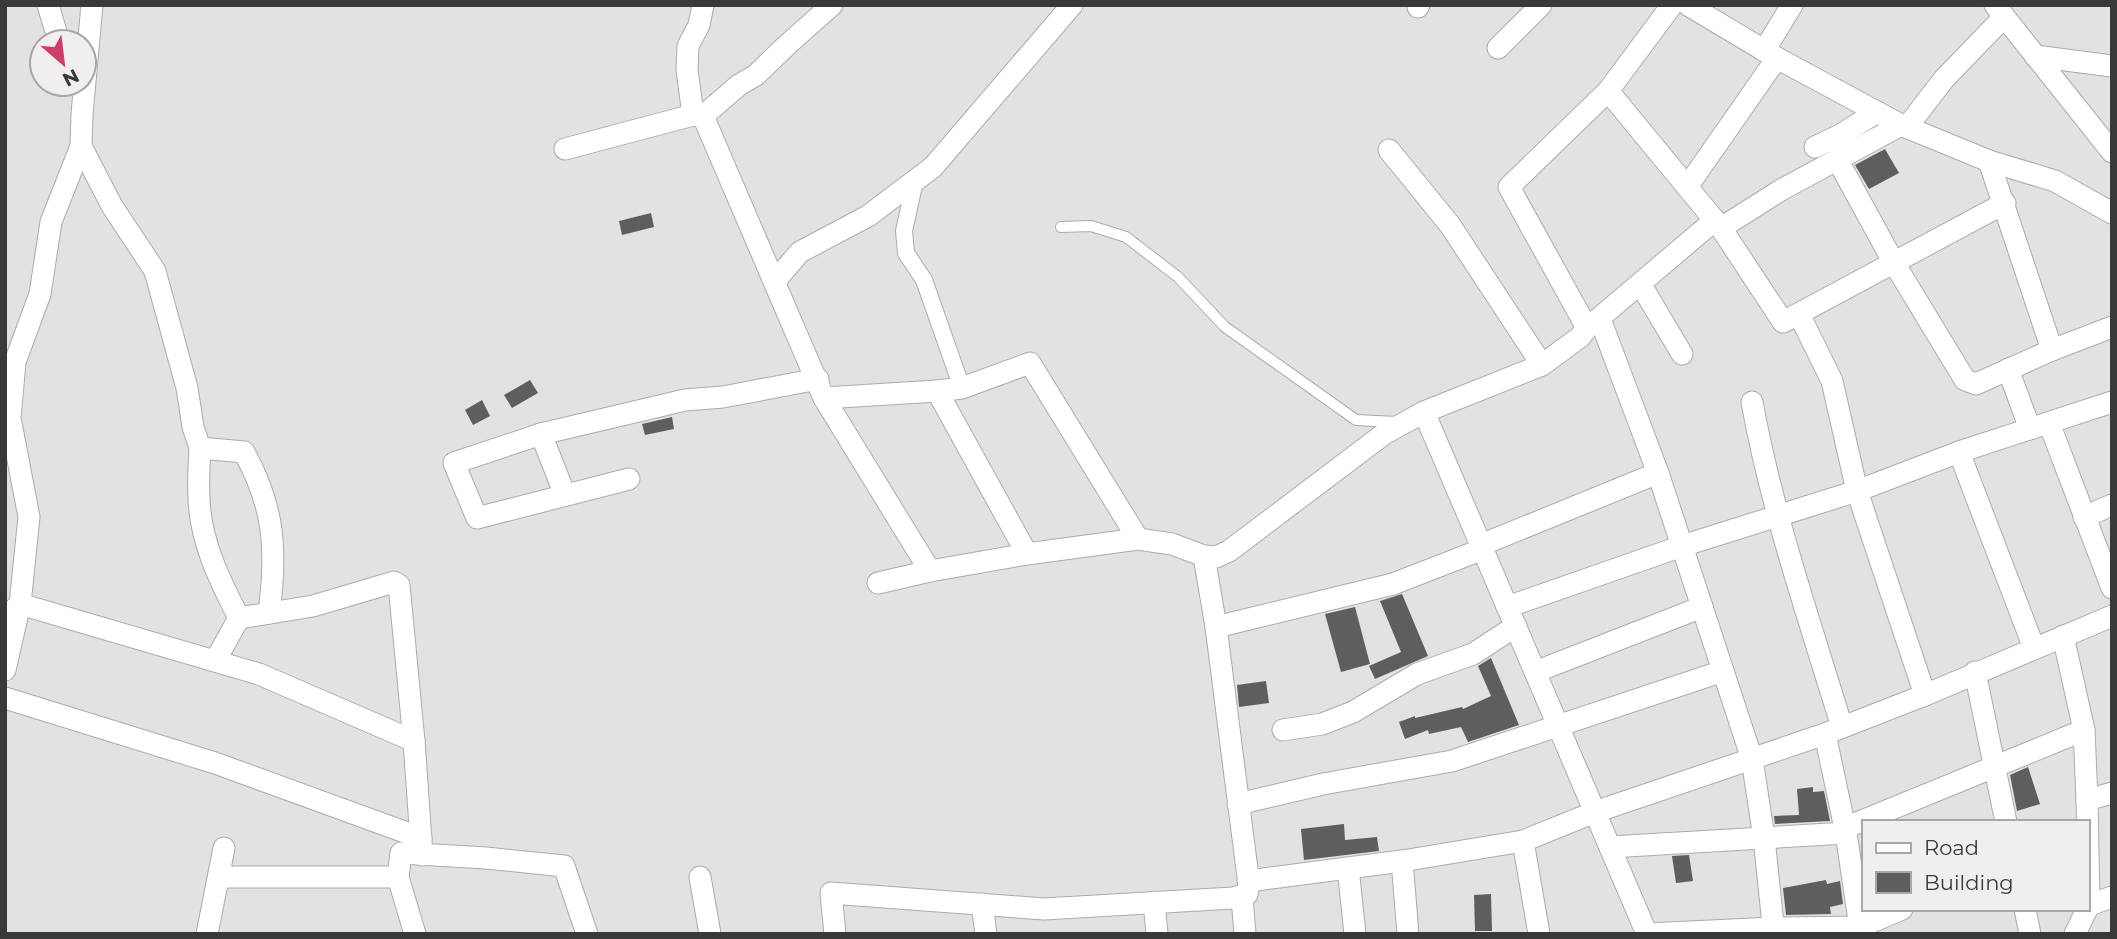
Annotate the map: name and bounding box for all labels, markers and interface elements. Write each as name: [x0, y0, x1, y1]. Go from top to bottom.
north arrow: [28, 28, 98, 98]
text: N: [59, 64, 83, 91]
legend: [1862, 820, 2089, 911]
text: Road: [1924, 835, 1979, 860]
text: Building: [1924, 870, 2014, 895]

